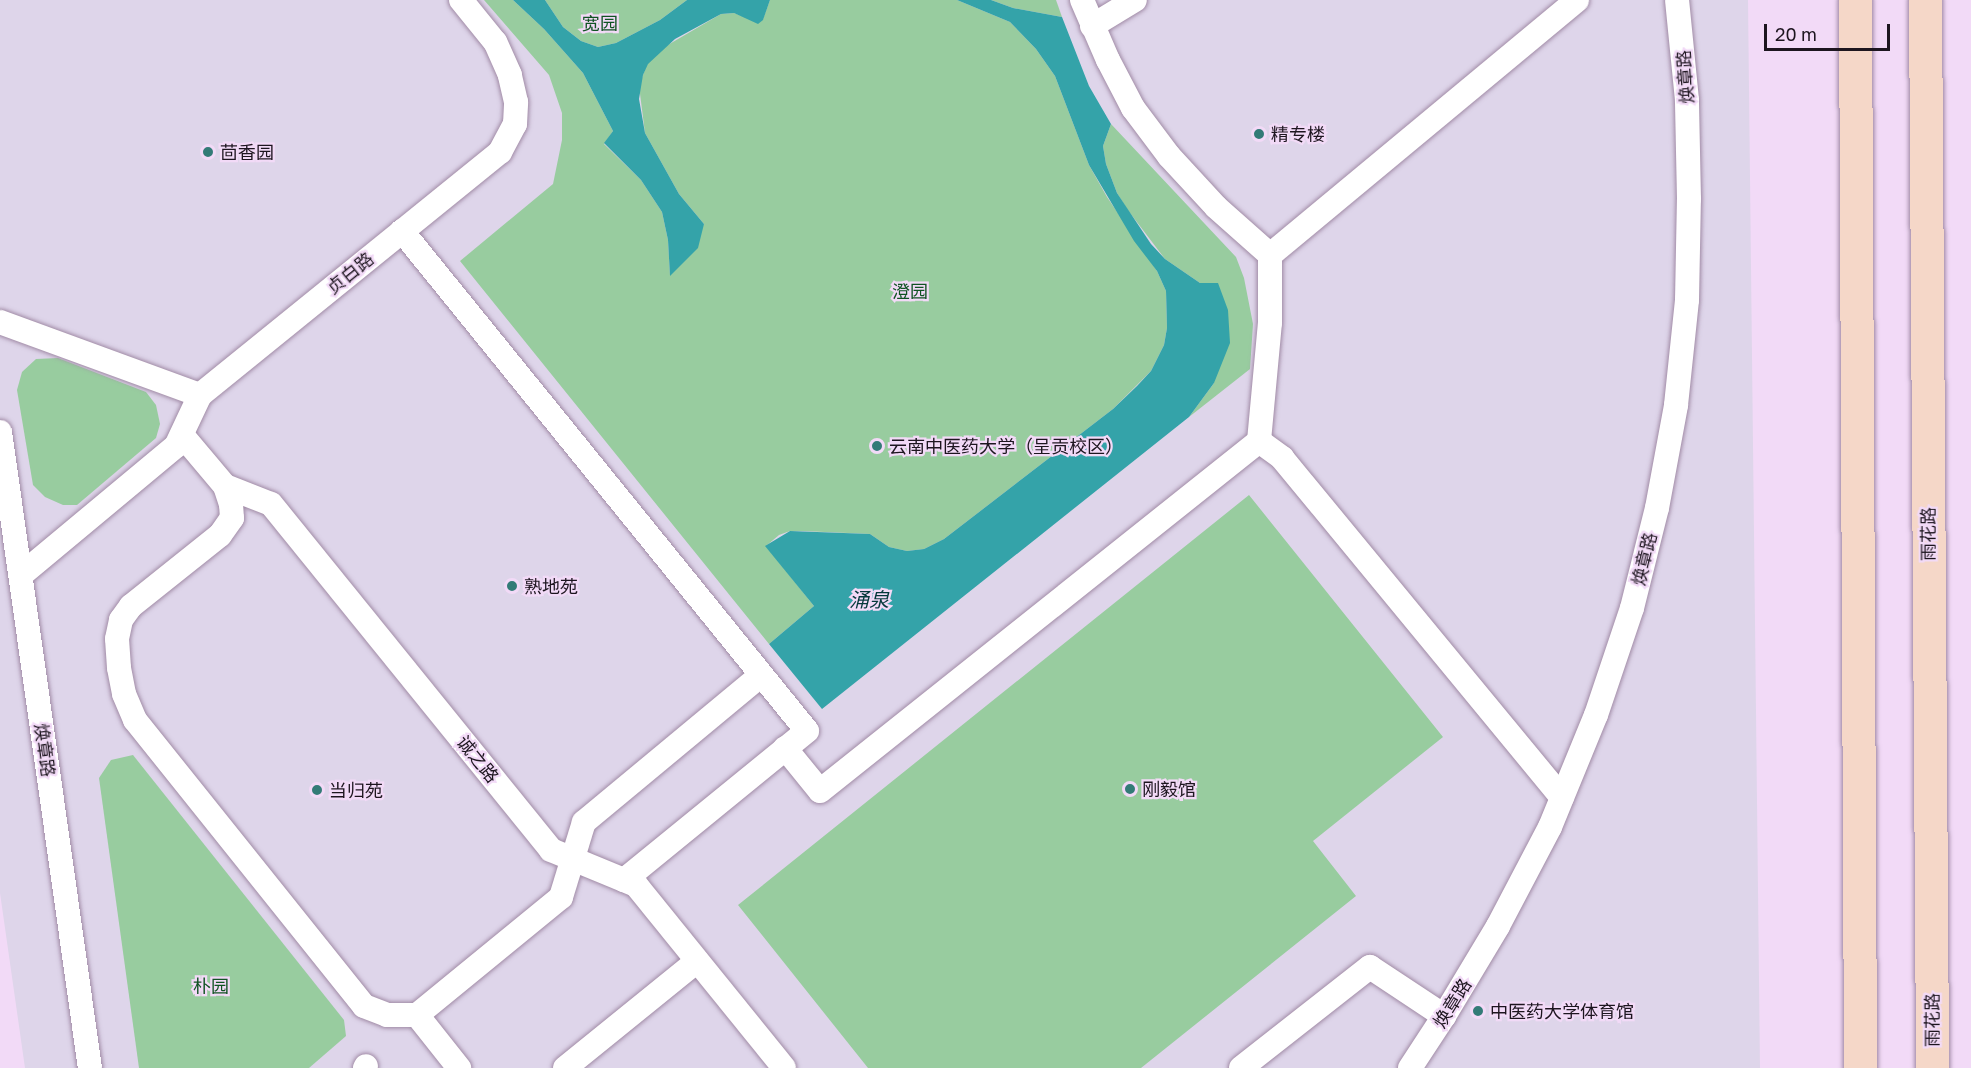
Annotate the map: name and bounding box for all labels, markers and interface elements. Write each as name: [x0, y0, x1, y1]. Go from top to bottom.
park label: 宽园: [582, 12, 618, 34]
scale bar: [1767, 12, 1893, 50]
text: 20 m: [1775, 23, 1817, 45]
street label: 焕章路: [1672, 49, 1698, 105]
place label: 精专楼: [1271, 123, 1325, 145]
marker: 精专楼: [1252, 127, 1266, 141]
place label: 茴香园: [220, 141, 274, 163]
marker: 茴香园: [201, 145, 215, 159]
street label: 贞白路: [322, 248, 378, 298]
park label: 澄园: [892, 280, 928, 302]
place label: 云南中医药大学（呈贡校区）: [889, 435, 1123, 457]
marker: 云南中医药大学（呈贡校区）: [870, 439, 884, 453]
street label: 雨花路: [1917, 507, 1939, 561]
street label: 焕章路: [1627, 530, 1661, 588]
place label: 熟地苑: [524, 575, 578, 597]
marker: 熟地苑: [505, 579, 519, 593]
water label: 涌泉: [849, 587, 889, 611]
street label: 焕章路: [31, 722, 59, 778]
street label: 诚之路: [453, 731, 503, 787]
place label: 刚毅馆: [1142, 778, 1196, 800]
place label: 当归苑: [329, 779, 383, 801]
marker: 刚毅馆: [1123, 782, 1137, 796]
marker: 当归苑: [310, 783, 324, 797]
street label: 焕章路: [1429, 974, 1475, 1032]
park label: 朴园: [193, 975, 229, 997]
street label: 雨花路: [1921, 993, 1943, 1047]
place label: 中医药大学体育馆: [1490, 1000, 1634, 1022]
marker: 中医药大学体育馆: [1471, 1004, 1485, 1018]

